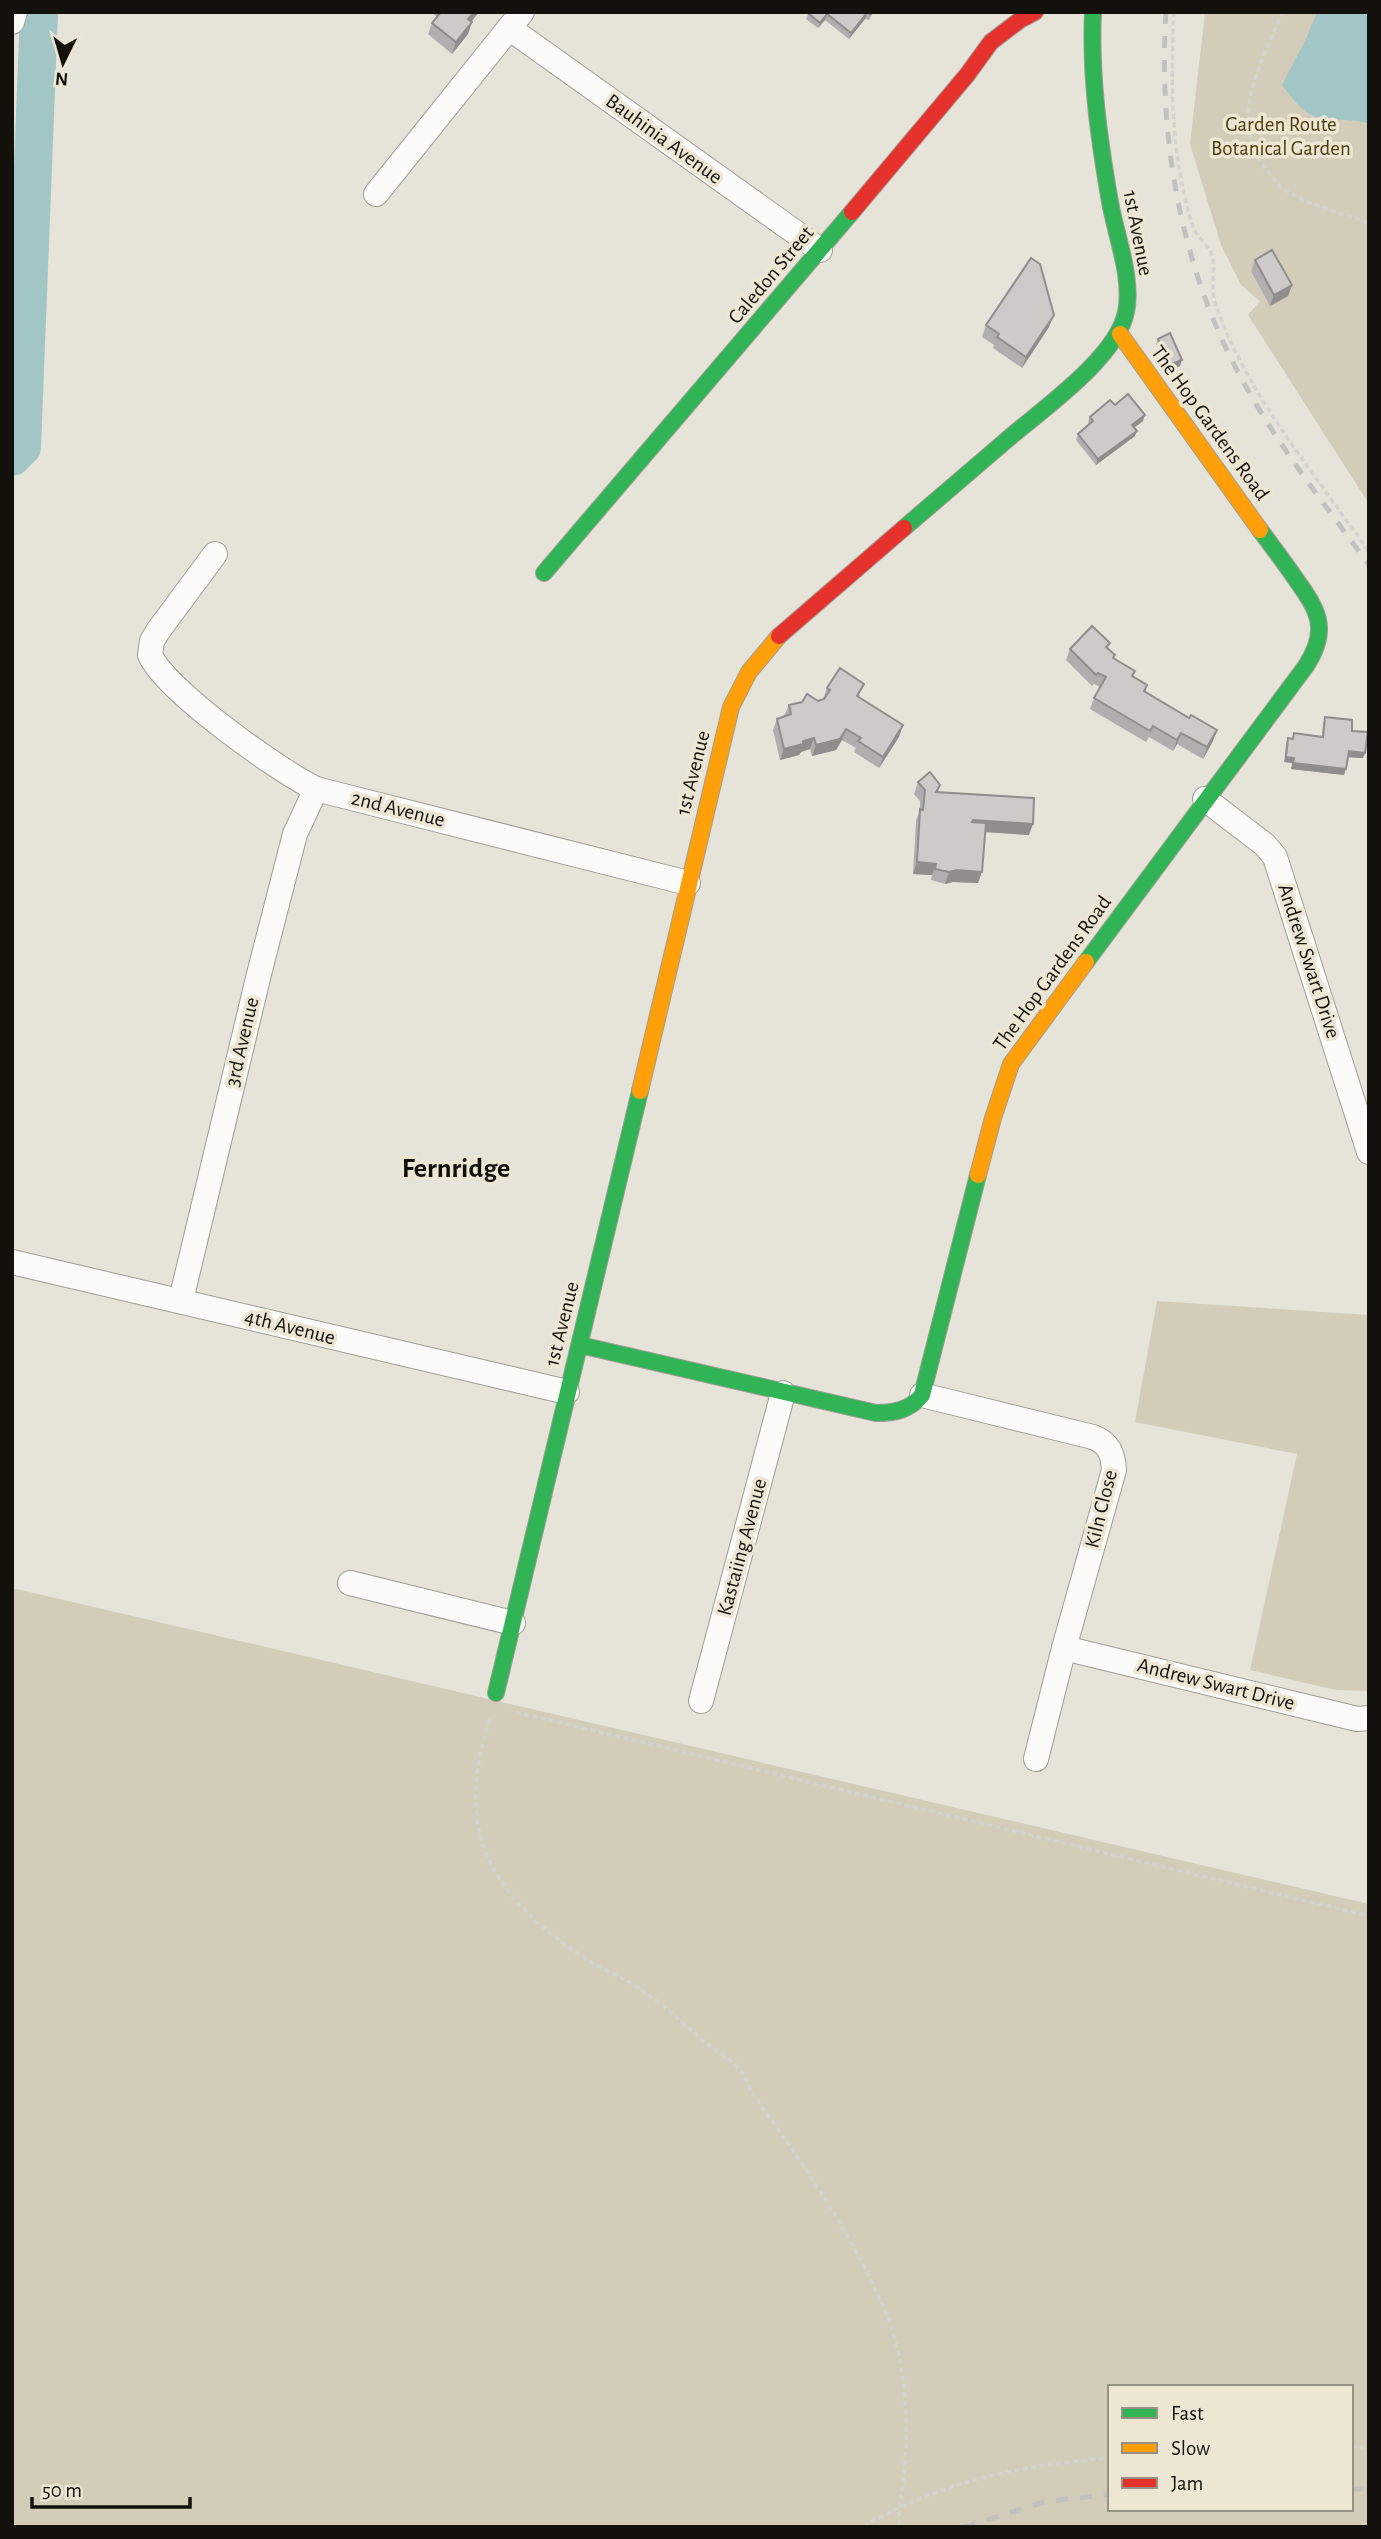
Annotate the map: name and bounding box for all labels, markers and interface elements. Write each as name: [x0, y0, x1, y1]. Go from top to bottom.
north arrow: [28, 28, 98, 98]
text: N: [54, 68, 69, 88]
street label: Bauhinia Avenue: [602, 90, 726, 188]
park label: Garden Route Botanical Garden: [1211, 114, 1351, 159]
street label: 1st Avenue: [1119, 189, 1157, 277]
street label: Caledon Street: [724, 222, 818, 328]
street label: The Hop Gardens Road: [1147, 342, 1273, 504]
street label: 1st Avenue: [672, 729, 714, 817]
street label: 2nd Avenue: [349, 787, 447, 831]
street label: Andrew Swart Drive: [1274, 881, 1344, 1041]
street label: The Hop Gardens Road: [989, 892, 1115, 1054]
street label: 3rd Avenue: [222, 995, 262, 1089]
district label: Fernridge: [402, 1155, 510, 1183]
street label: 1st Avenue: [541, 1280, 583, 1368]
street label: 4th Avenue: [243, 1306, 337, 1348]
street label: Kiln Close: [1081, 1468, 1121, 1550]
street label: Kastaiing Avenue: [714, 1476, 770, 1618]
street label: Andrew Swart Drive: [1135, 1654, 1297, 1714]
legend: [1108, 2385, 1353, 2511]
text: Fast: [1171, 2403, 1204, 2424]
text: Slow: [1171, 2438, 1210, 2459]
scale bar: [32, 2466, 189, 2510]
text: Jam: [1171, 2473, 1203, 2494]
text: 50 m: [42, 2480, 82, 2501]

